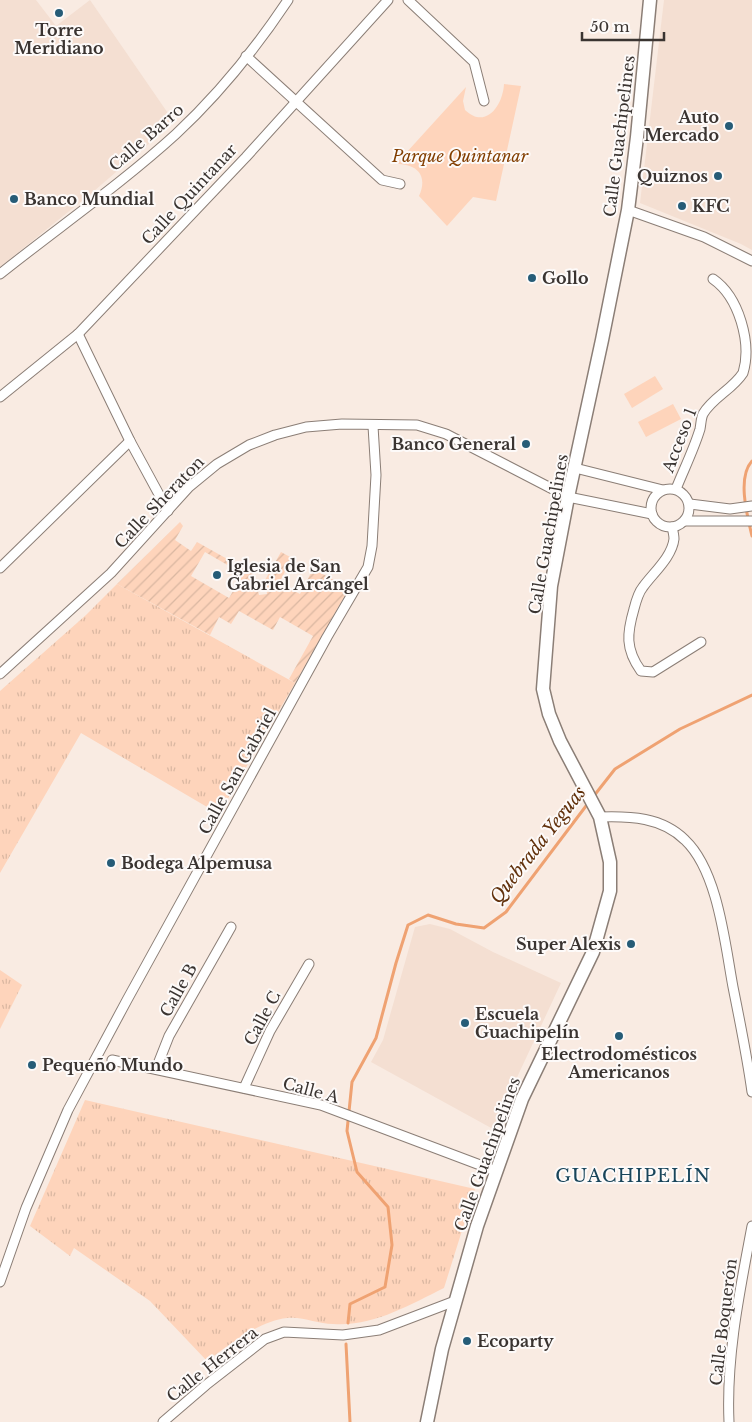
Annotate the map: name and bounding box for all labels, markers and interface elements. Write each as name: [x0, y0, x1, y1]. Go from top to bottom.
marker: Torre Meridiano: [53, 7, 65, 19]
scale bar: [582, 10, 664, 42]
text: 50 m: [590, 17, 630, 36]
place label: Torre Meridiano: [14, 20, 104, 58]
street label: Calle Guachipelines: [599, 54, 639, 218]
street label: Calle Barro: [105, 99, 187, 175]
place label: Auto Mercado: [644, 107, 719, 145]
marker: Auto Mercado: [723, 120, 735, 132]
street label: Calle Quintanar: [137, 139, 241, 249]
park label: Parque Quintanar: [391, 146, 529, 166]
place label: Quiznos: [637, 166, 708, 186]
marker: Quiznos: [712, 170, 724, 182]
place label: Banco Mundial: [24, 189, 154, 209]
marker: Banco Mundial: [8, 193, 20, 205]
place label: KFC: [692, 196, 729, 216]
marker: KFC: [676, 200, 688, 212]
place label: Gollo: [542, 268, 589, 288]
marker: Gollo: [526, 272, 538, 284]
street label: Acceso 1: [657, 405, 700, 476]
place label: Banco General: [391, 434, 516, 454]
marker: Banco General: [520, 438, 532, 450]
street label: Calle Sheraton: [110, 452, 208, 552]
street label: Calle Guachipelines: [524, 452, 572, 616]
place label: Iglesia de San Gabriel Arcángel: [227, 556, 369, 594]
marker: Iglesia de San Gabriel Arcángel: [211, 569, 223, 581]
street label: Calle San Gabriel: [194, 704, 280, 838]
water label: Quebrada Yeguas: [485, 782, 591, 908]
place label: Bodega Alpemusa: [121, 853, 272, 873]
marker: Bodega Alpemusa: [105, 857, 117, 869]
place label: Super Alexis: [516, 934, 621, 954]
marker: Super Alexis: [625, 938, 637, 950]
street label: Calle B: [155, 960, 201, 1020]
street label: Calle C: [239, 987, 285, 1049]
place label: Escuela Guachipelín: [475, 1004, 580, 1042]
marker: Escuela Guachipelín: [459, 1017, 471, 1029]
marker: Electrodomésticos Americanos: [613, 1030, 625, 1042]
place label: Electrodomésticos Americanos: [541, 1044, 697, 1082]
place label: Pequeño Mundo: [42, 1055, 183, 1075]
marker: Pequeño Mundo: [26, 1059, 38, 1071]
street label: Calle A: [281, 1073, 342, 1107]
street label: Calle Guachipelines: [450, 1074, 524, 1234]
district label: GUACHIPELÍN: [555, 1164, 711, 1187]
street label: Calle Boquerón: [705, 1257, 741, 1387]
street label: Calle Herrera: [162, 1322, 262, 1406]
place label: Ecoparty: [477, 1331, 554, 1351]
marker: Ecoparty: [461, 1335, 473, 1347]

